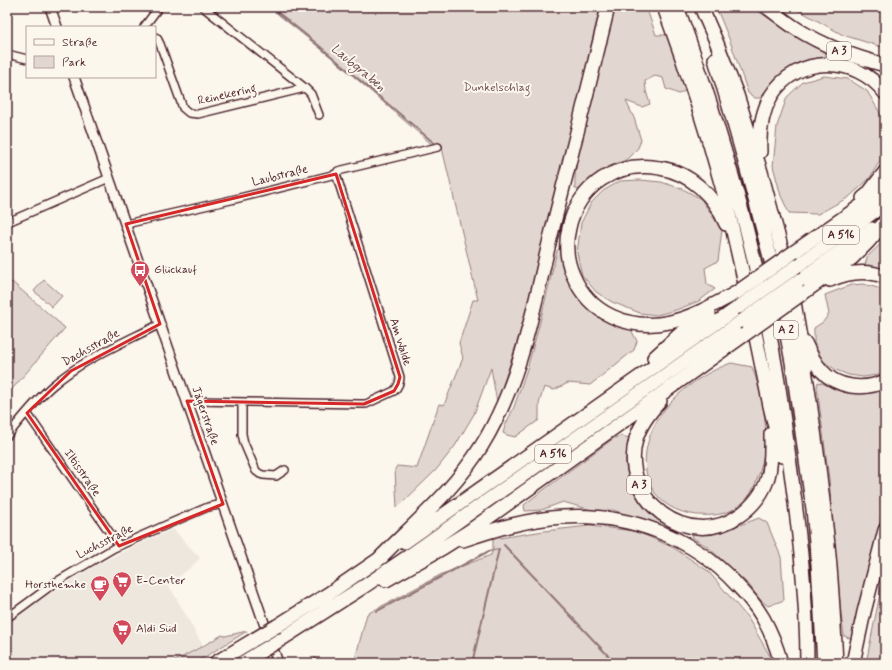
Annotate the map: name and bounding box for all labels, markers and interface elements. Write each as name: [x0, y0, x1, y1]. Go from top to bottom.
legend: [26, 26, 156, 78]
text: Straße: [62, 35, 97, 51]
water label: Laubgraben: [327, 40, 389, 97]
road number: A 3: [827, 42, 851, 60]
text: Park: [62, 55, 86, 71]
street label: Reinekering: [196, 80, 258, 110]
park label: Dunkelschlag: [464, 80, 531, 97]
street label: Laubstraße: [250, 161, 310, 191]
road number: A 516: [823, 226, 859, 244]
bus stop icon: Glückauf: [129, 259, 151, 287]
place label: Glückauf: [154, 262, 197, 278]
street label: Am Walde: [385, 316, 415, 368]
road number: A 2: [774, 321, 798, 339]
street label: Dachsstraße: [59, 326, 123, 370]
street label: Jägerstraße: [187, 384, 223, 448]
road number: A 516: [535, 445, 571, 463]
street label: Iltisstraße: [60, 446, 104, 500]
road number: A 3: [627, 476, 651, 494]
street label: Luchsstraße: [74, 521, 136, 563]
supermarket icon: E-Center: [111, 570, 133, 598]
place label: E-Center: [136, 573, 186, 589]
cafe icon: Horsthemke: [89, 574, 111, 602]
place label: Horsthemke: [25, 577, 86, 593]
supermarket icon: Aldi Süd: [111, 618, 133, 646]
place label: Aldi Süd: [136, 621, 177, 637]

